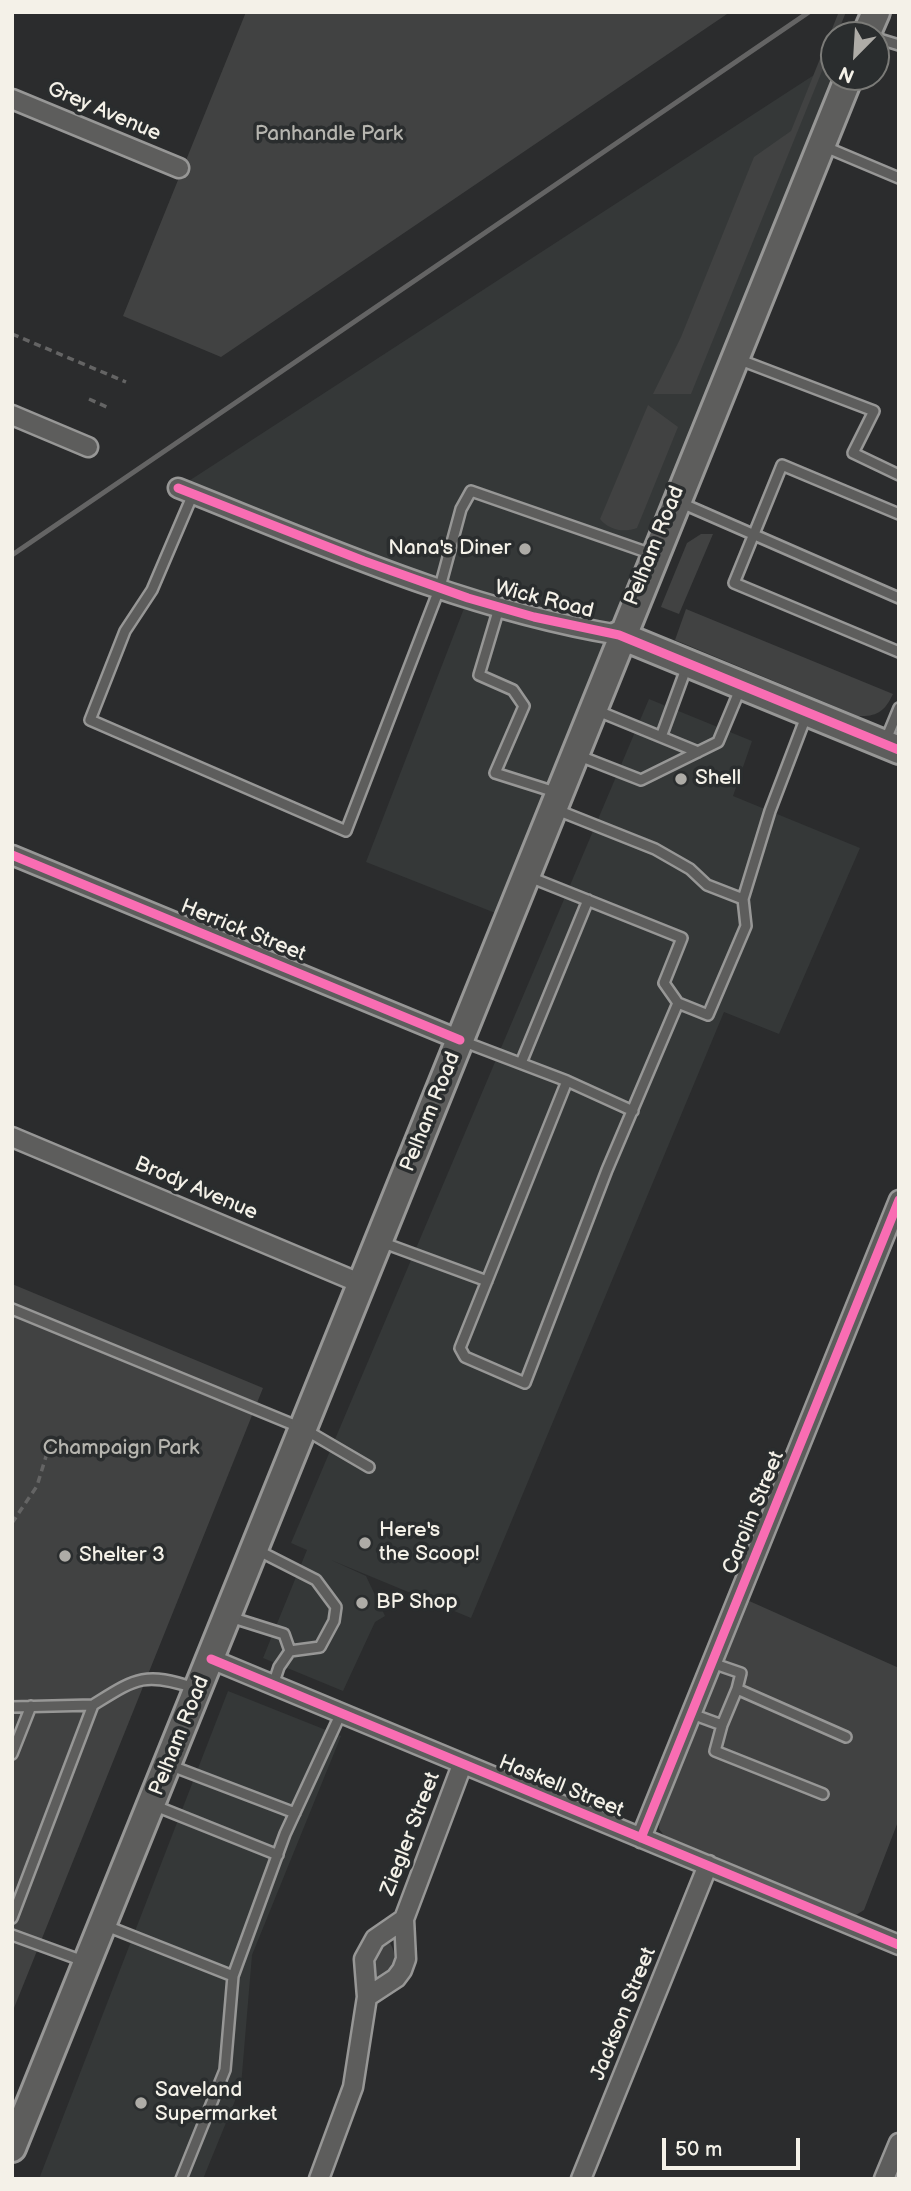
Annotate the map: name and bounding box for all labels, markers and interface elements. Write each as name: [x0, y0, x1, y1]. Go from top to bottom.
north arrow: [820, 21, 890, 91]
text: N: [836, 60, 858, 87]
street label: Grey Avenue: [43, 77, 165, 147]
park label: Panhandle Park: [255, 122, 403, 148]
street label: Pelham Road: [620, 482, 690, 610]
place label: Nana's Diner: [388, 536, 511, 562]
marker: Nana's Diner: [517, 541, 533, 557]
street label: Wick Road: [492, 576, 596, 624]
place label: Shell: [695, 766, 741, 792]
marker: Shell: [673, 771, 689, 787]
street label: Herrick Street: [177, 894, 309, 968]
street label: Pelham Road: [396, 1048, 466, 1176]
street label: Brody Avenue: [131, 1152, 261, 1226]
park label: Champaign Park: [43, 1436, 199, 1462]
street label: Carolin Street: [718, 1448, 790, 1578]
place label: Here's the Scoop!: [379, 1518, 479, 1568]
marker: Here's the Scoop!: [357, 1535, 373, 1551]
place label: Shelter 3: [79, 1543, 165, 1569]
marker: Shelter 3: [57, 1548, 73, 1564]
place label: BP Shop: [376, 1590, 458, 1616]
marker: BP Shop: [354, 1595, 370, 1611]
street label: Pelham Road: [145, 1672, 215, 1800]
street label: Haskell Street: [495, 1750, 627, 1824]
street label: Ziegler Street: [376, 1769, 446, 1899]
street label: Jackson Street: [586, 1944, 662, 2084]
place label: Saveland Supermarket: [155, 2078, 277, 2128]
marker: Saveland Supermarket: [133, 2095, 149, 2111]
scale bar: [666, 2124, 804, 2168]
text: 50 m: [675, 2137, 722, 2162]

